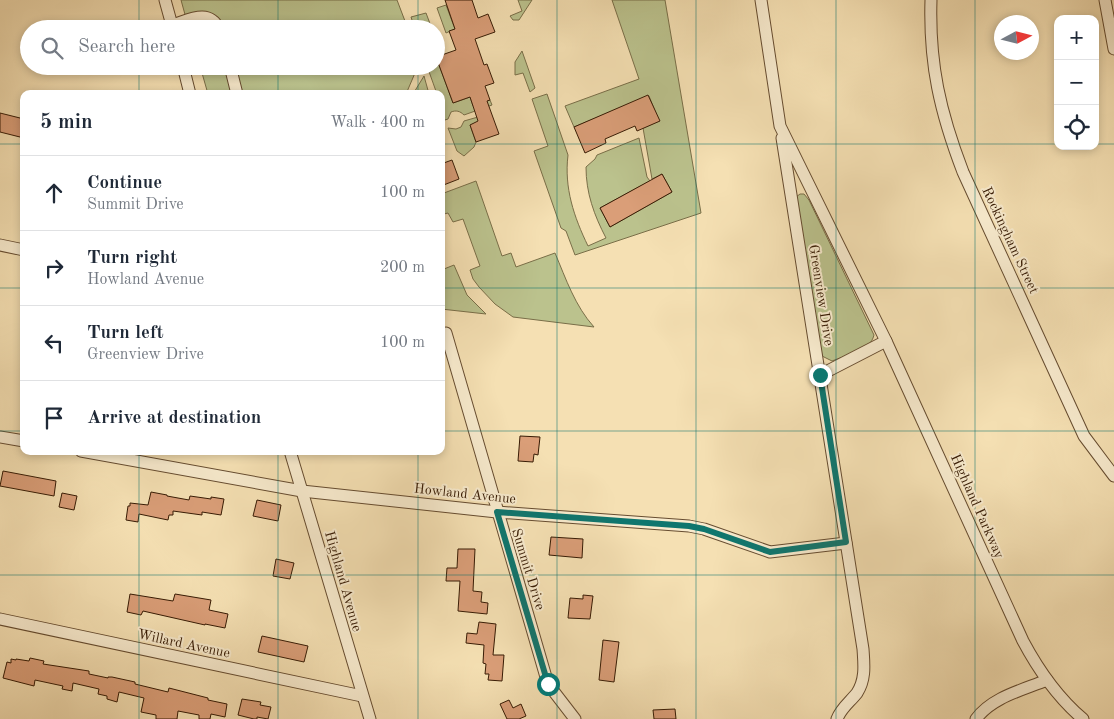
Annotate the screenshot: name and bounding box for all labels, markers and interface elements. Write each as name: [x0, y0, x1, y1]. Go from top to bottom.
north arrow: [994, 15, 1039, 60]
map controls: [1054, 15, 1099, 150]
button: +: [1054, 15, 1099, 60]
search box: [20, 20, 445, 75]
icon: search: [38, 34, 66, 62]
text: Search here: [78, 38, 175, 57]
button: −: [1054, 60, 1099, 105]
button: locate: [1054, 105, 1099, 150]
text: 5 min: [40, 112, 93, 133]
text: Walk · 400 m: [330, 115, 425, 131]
text: Continue: [87, 174, 162, 193]
icon: ahead: [40, 179, 68, 207]
text: 100 m: [380, 185, 425, 201]
street label: Rockingham Street: [979, 185, 1041, 296]
text: Summit Drive: [87, 197, 184, 213]
street label: Greenview Drive: [806, 244, 836, 347]
text: Turn right: [87, 249, 177, 268]
icon: right: [40, 254, 68, 282]
text: 200 m: [380, 260, 425, 276]
text: Howland Avenue: [87, 272, 204, 288]
text: Turn left: [87, 324, 164, 343]
icon: left: [40, 329, 68, 357]
text: 100 m: [380, 335, 425, 351]
text: Greenview Drive: [87, 347, 204, 363]
route end: [809, 364, 832, 387]
icon: arrive: [40, 404, 68, 432]
text: Arrive at destination: [87, 409, 261, 428]
street label: Highland Parkway: [948, 452, 1007, 561]
street label: Howland Avenue: [413, 482, 517, 506]
street label: Summit Drive: [509, 527, 547, 612]
street label: Highland Avenue: [322, 529, 364, 633]
street label: Willard Avenue: [136, 627, 231, 661]
route start: [537, 673, 560, 696]

